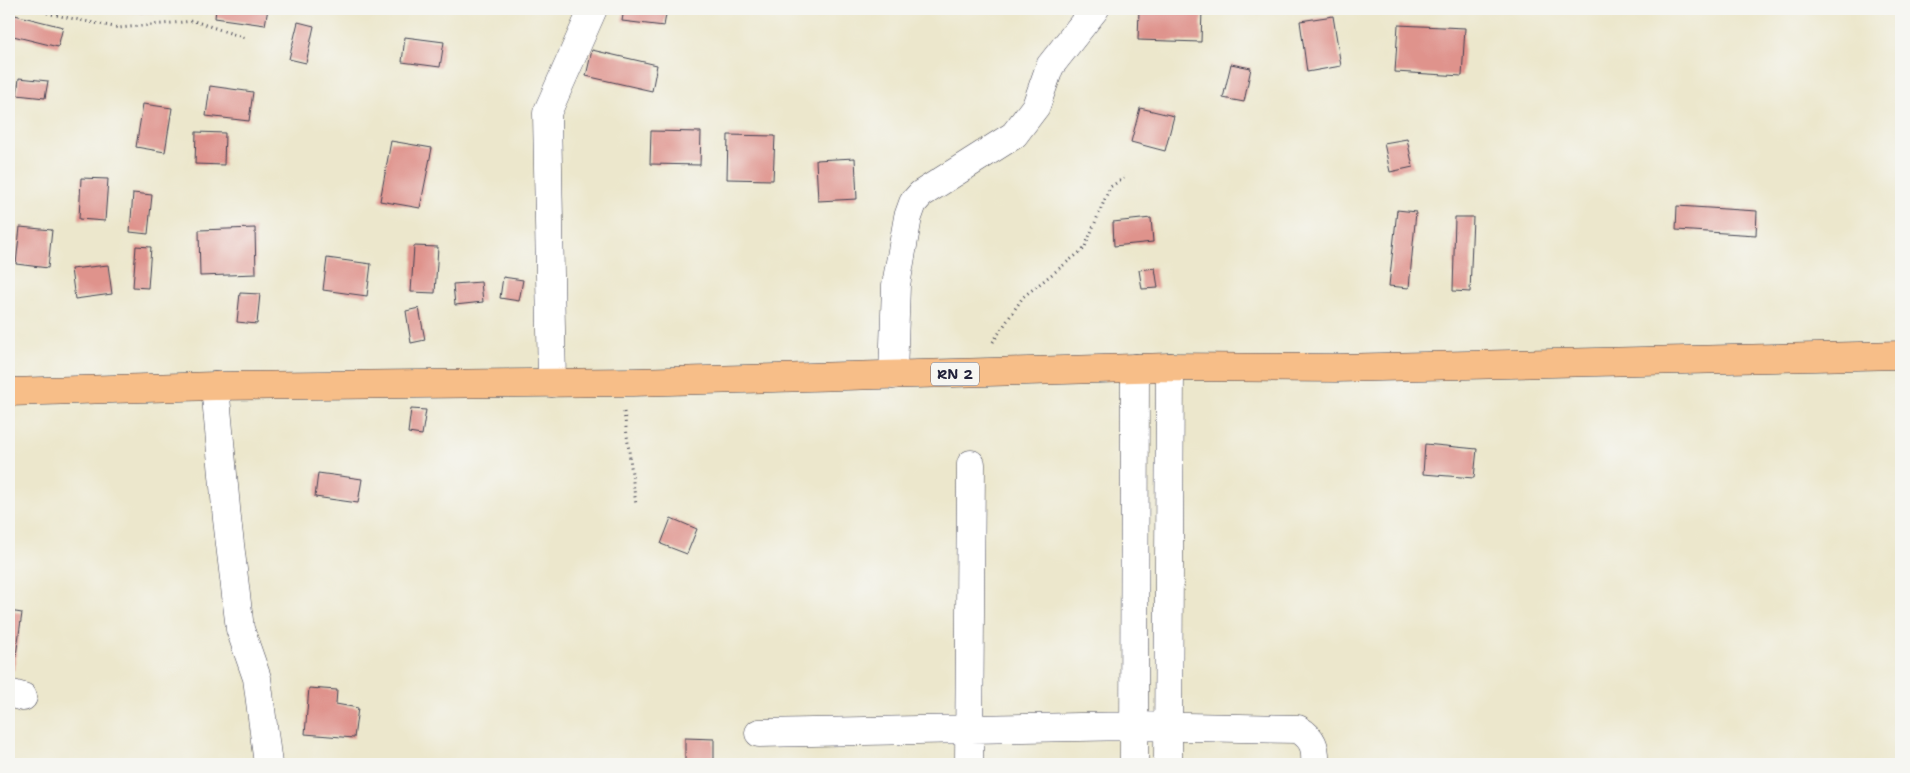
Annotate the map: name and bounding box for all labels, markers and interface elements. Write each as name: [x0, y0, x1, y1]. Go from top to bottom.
road number: RN 2: [931, 362, 979, 386]

